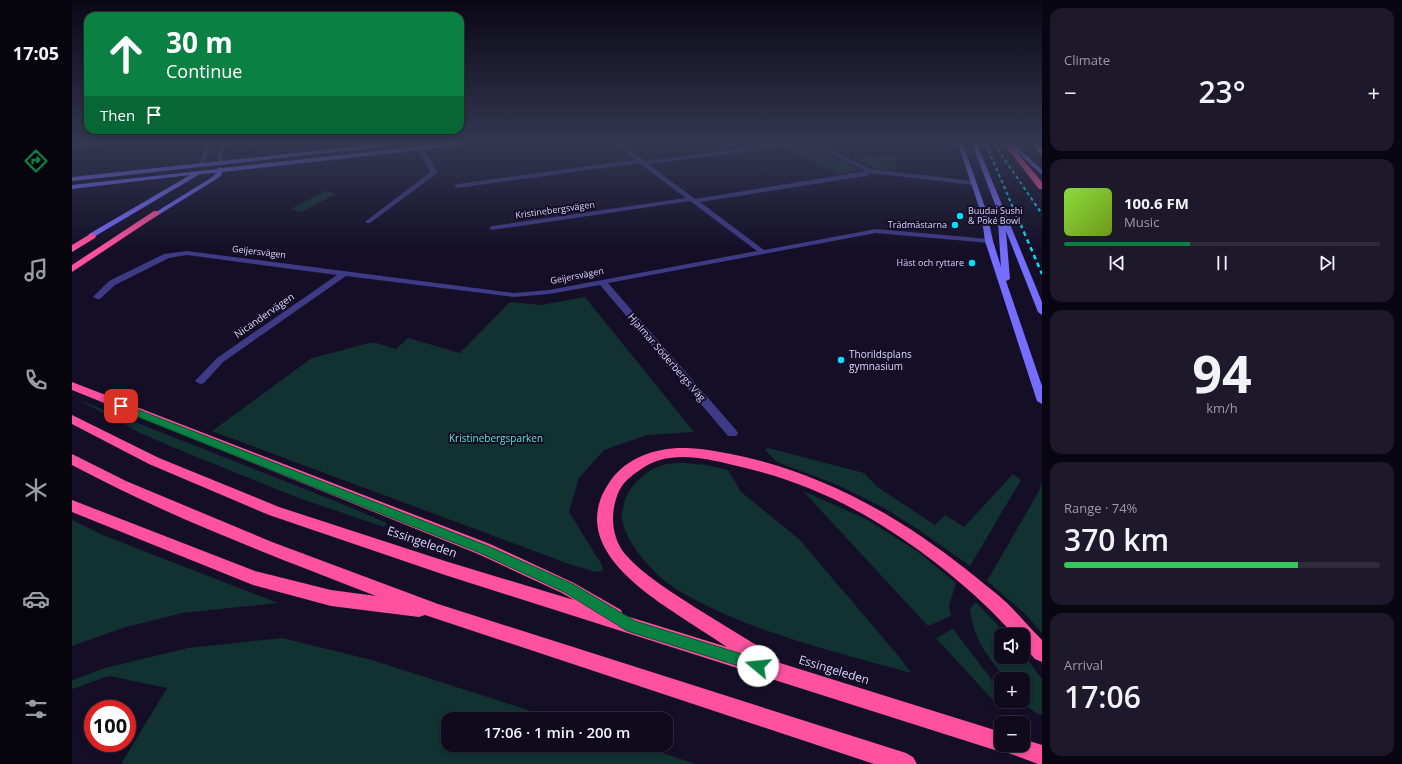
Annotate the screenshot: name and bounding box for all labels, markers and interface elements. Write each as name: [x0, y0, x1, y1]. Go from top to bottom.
text: 30 m: [166, 23, 233, 61]
icon: ahead: [100, 28, 152, 80]
text: 17:05: [13, 41, 59, 65]
text: Climate: [1064, 51, 1110, 69]
text: Continue: [166, 59, 242, 83]
text: 23°: [1198, 71, 1246, 112]
text: −: [1064, 77, 1077, 107]
text: +: [1367, 77, 1380, 107]
icon: arrive: [143, 104, 165, 126]
text: Then: [100, 105, 135, 125]
icon: directions: [22, 147, 50, 175]
text: 100.6 FM: [1124, 193, 1189, 213]
street label: Kristinebergsvägen: [514, 197, 596, 222]
place label: Buudai Sushi & Poké Bowl: [968, 204, 1023, 227]
marker: Buudai Sushi & Poké Bowl: [955, 211, 965, 221]
text: Music: [1124, 213, 1159, 231]
place label: Trädmästarna: [888, 218, 947, 231]
marker: Trädmästarna: [950, 220, 960, 230]
street label: Geijersvägen: [231, 242, 287, 261]
icon: previous: [1106, 252, 1128, 274]
icon: pause: [1211, 252, 1233, 274]
icon: next: [1316, 252, 1338, 274]
icon: music: [22, 256, 50, 284]
place label: Häst och ryttare: [897, 256, 964, 269]
marker: Häst och ryttare: [967, 258, 977, 268]
street label: Geijersvägen: [549, 264, 605, 287]
street label: Nicandervägen: [231, 289, 297, 341]
street label: Hjalmar Söderbergs Väg: [625, 310, 710, 404]
text: 94: [1192, 337, 1252, 408]
place label: Thorildsplans gymnasium: [849, 347, 912, 373]
marker: Thorildsplans gymnasium: [836, 355, 846, 365]
icon: phone: [22, 366, 50, 394]
pin: [104, 389, 138, 423]
icon: arrive: [110, 395, 132, 417]
text: km/h: [1206, 399, 1238, 417]
park label: Kristinebergsparken: [449, 431, 543, 445]
icon: climate: [22, 476, 50, 504]
text: Range · 74%: [1064, 499, 1137, 517]
text: 370 km: [1064, 519, 1169, 560]
street label: Essingeleden: [385, 522, 459, 561]
icon: car: [22, 585, 50, 613]
map controls: [994, 628, 1030, 752]
button: sound: [994, 628, 1030, 664]
position arrow: [737, 645, 779, 687]
street label: Essingeleden: [797, 651, 872, 688]
text: Arrival: [1064, 656, 1103, 674]
button: +: [994, 672, 1030, 708]
text: 17:06: [1064, 676, 1141, 717]
icon: filters: [22, 695, 50, 723]
speed limit sign: 100: [84, 700, 136, 752]
button: −: [994, 716, 1030, 752]
text: 17:06 · 1 min · 200 m: [484, 722, 630, 742]

